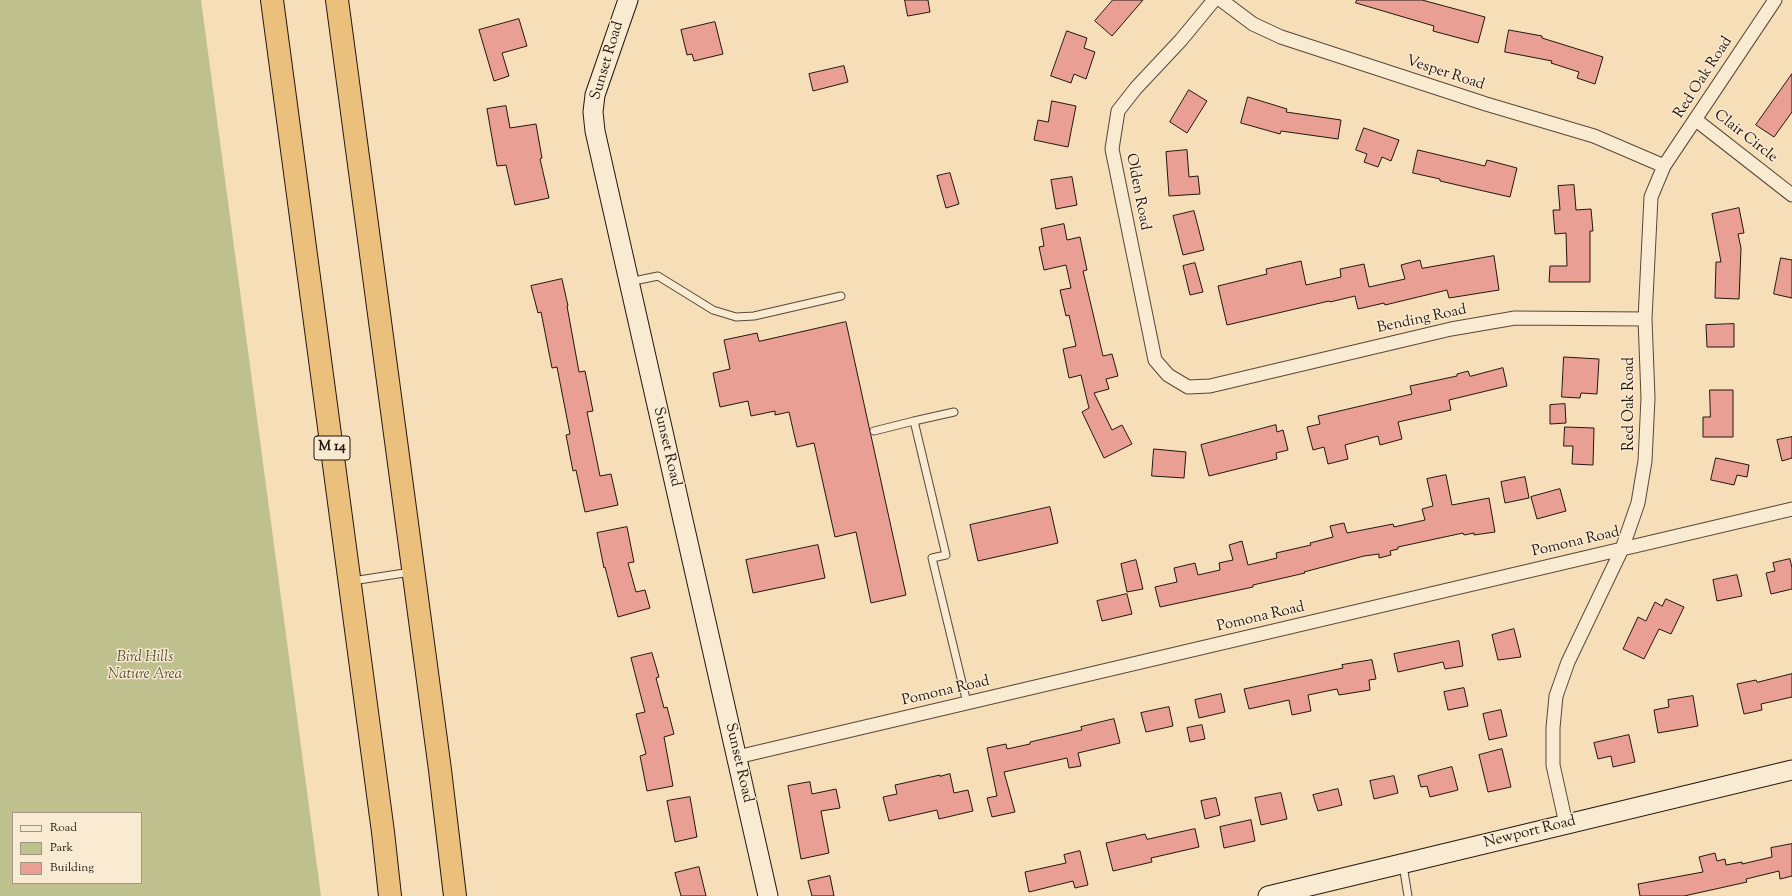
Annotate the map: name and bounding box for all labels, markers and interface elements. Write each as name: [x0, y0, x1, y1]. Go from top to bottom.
street label: Sunset Road: [588, 19, 628, 103]
street label: Red Oak Road: [1671, 34, 1737, 122]
street label: Vesper Road: [1404, 53, 1486, 95]
street label: Clair Circle: [1710, 107, 1780, 167]
street label: Olden Road: [1121, 152, 1153, 232]
street label: Bending Road: [1376, 302, 1468, 338]
street label: Red Oak Road: [1621, 357, 1639, 451]
street label: Sunset Road: [648, 405, 684, 489]
road number: M 14: [314, 436, 350, 460]
street label: Pomona Road: [1531, 524, 1621, 562]
street label: Pomona Road: [1216, 599, 1306, 637]
park label: Bird Hills Nature Area: [108, 649, 182, 684]
street label: Pomona Road: [901, 673, 991, 711]
street label: Sunset Road: [720, 721, 756, 805]
legend: [12, 812, 142, 884]
street label: Newport Road: [1482, 813, 1578, 853]
text: Road: [50, 819, 77, 837]
text: Park: [50, 839, 73, 857]
text: Building: [50, 859, 94, 877]

